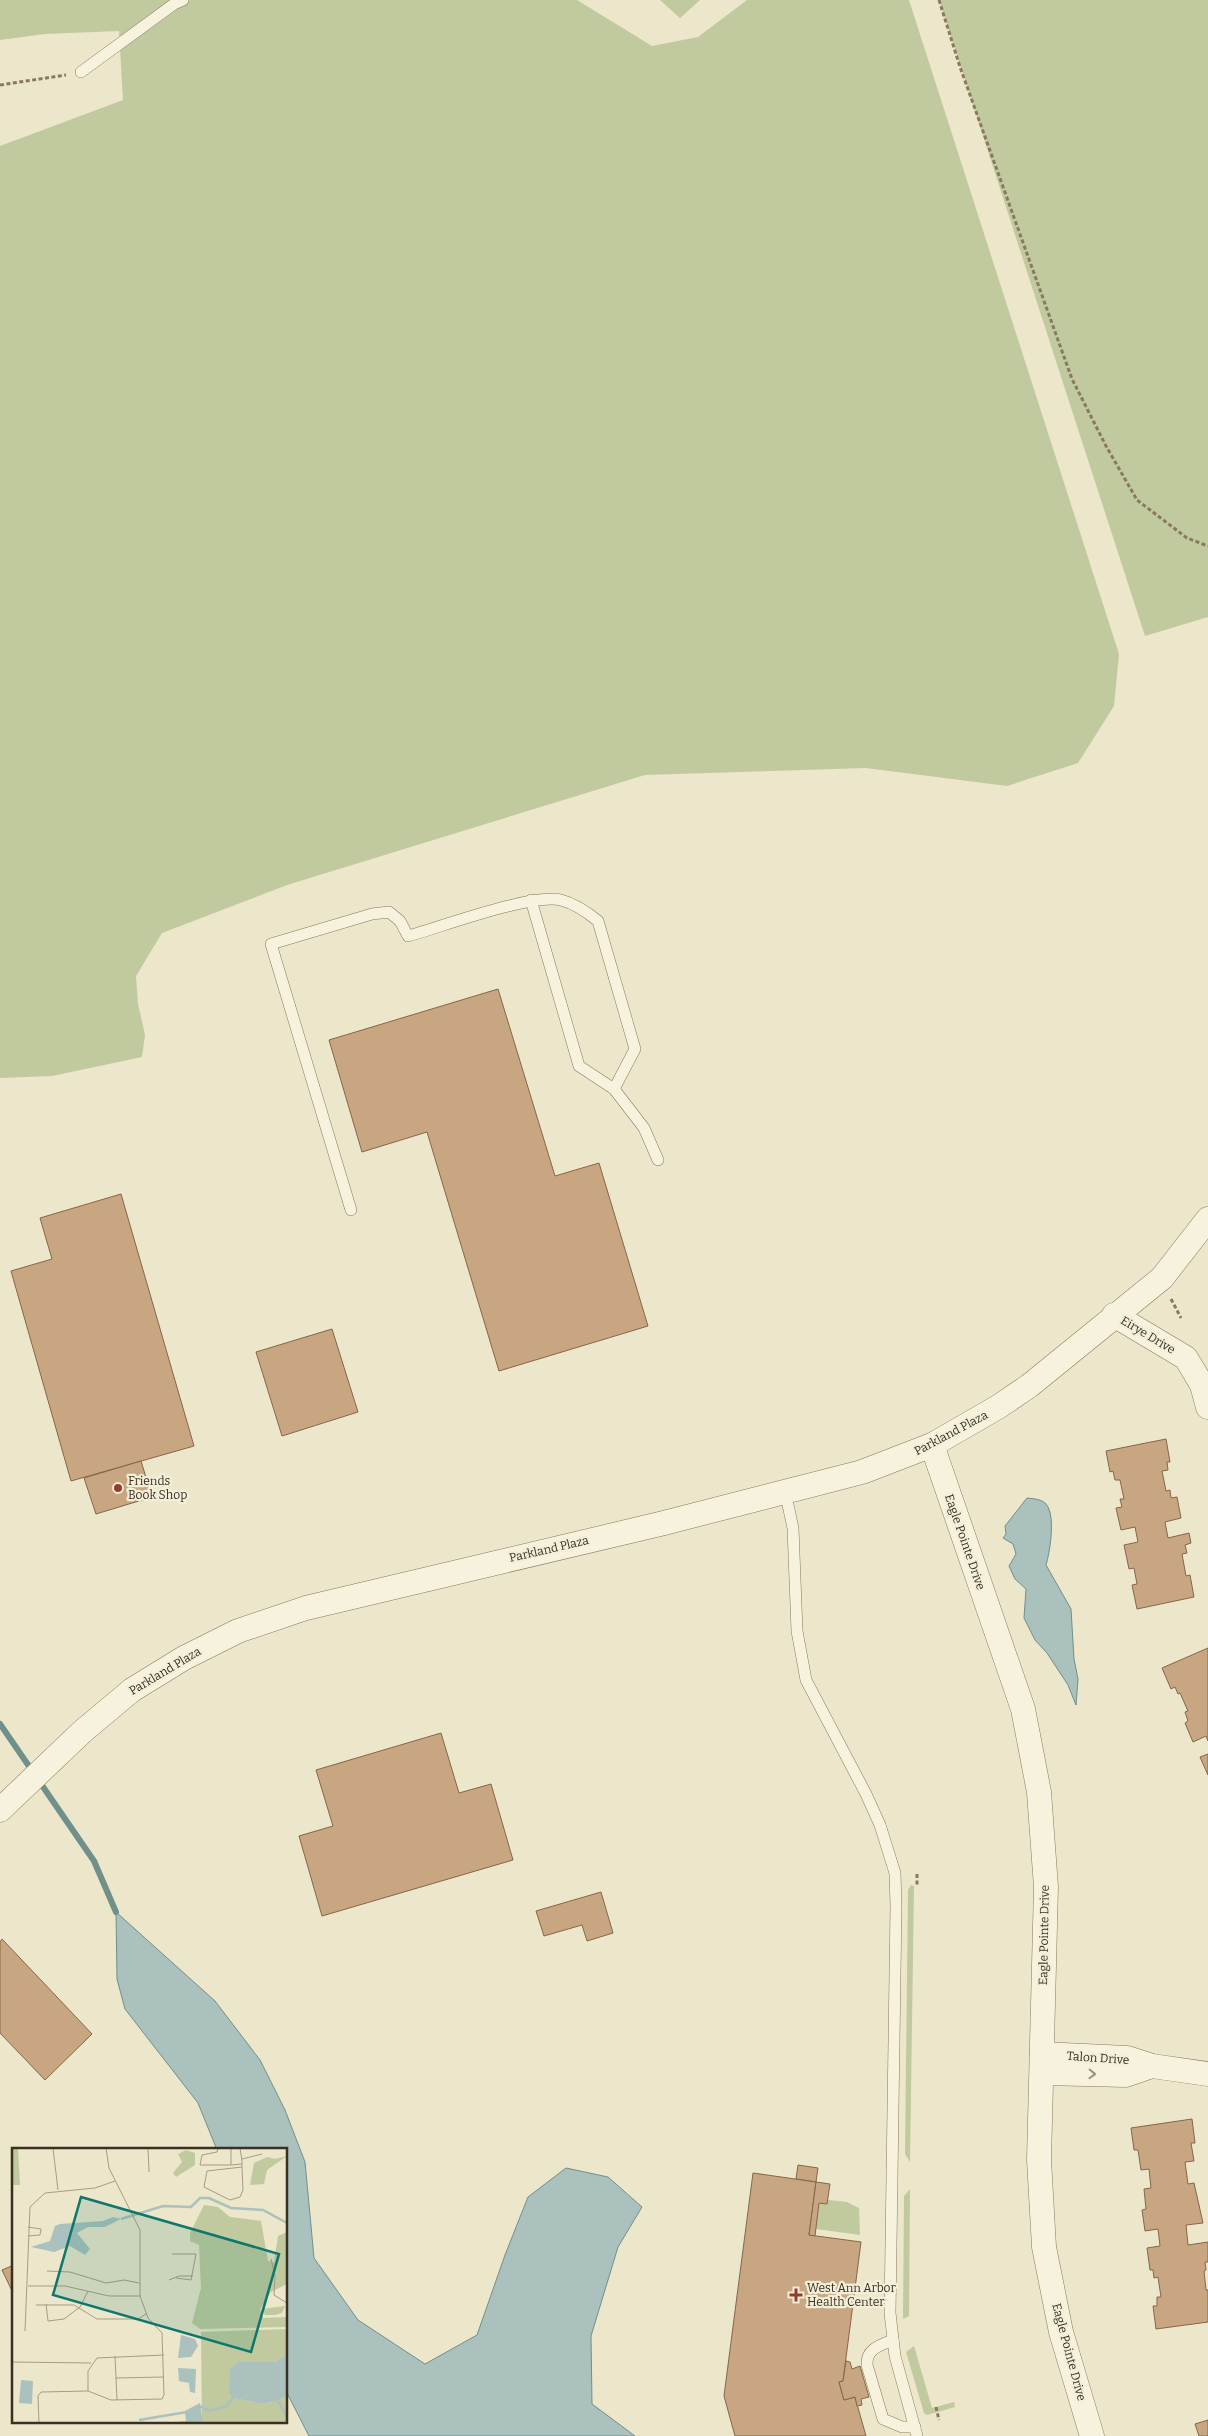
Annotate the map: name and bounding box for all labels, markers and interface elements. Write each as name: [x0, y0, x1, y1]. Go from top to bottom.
street label: Eirye Drive: [1118, 1313, 1178, 1357]
street label: Parkland Plaza: [912, 1408, 991, 1458]
place label: Friends Book Shop: [128, 1474, 187, 1502]
marker: Friends Book Shop: [112, 1482, 124, 1494]
street label: Eagle Pointe Drive: [942, 1492, 988, 1592]
street label: Parkland Plaza: [508, 1533, 591, 1565]
street label: Parkland Plaza: [127, 1644, 204, 1698]
street label: Eagle Pointe Drive: [1036, 1885, 1052, 1985]
street label: Talon Drive: [1066, 2049, 1130, 2067]
one-way arrow: [1088, 2069, 1096, 2079]
inset map: [12, 2148, 288, 2424]
place label: West Ann Arbor Health Center: [807, 2281, 897, 2309]
marker: West Ann Arbor Health Center: [789, 2288, 803, 2302]
street label: Eagle Pointe Drive: [1049, 2302, 1089, 2402]

